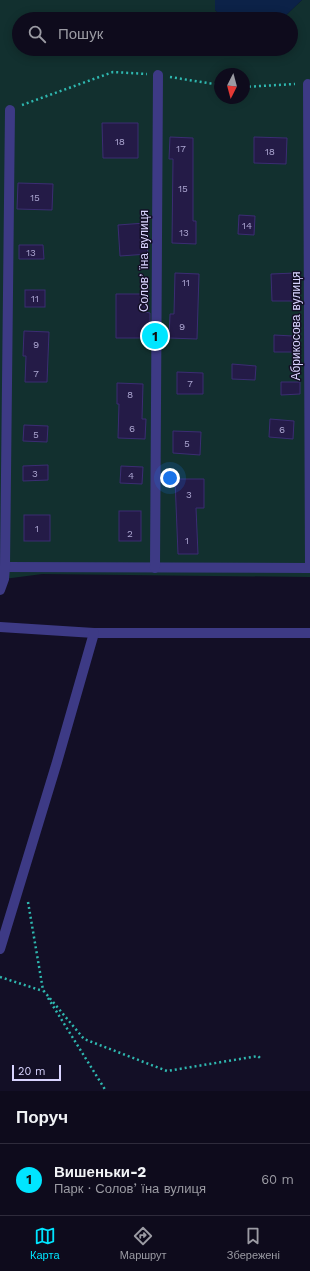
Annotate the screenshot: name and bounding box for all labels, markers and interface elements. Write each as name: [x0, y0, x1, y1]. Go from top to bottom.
search box: [12, 12, 298, 56]
icon: search: [26, 23, 48, 45]
text: Пошук: [58, 25, 103, 43]
north arrow: [214, 68, 250, 104]
house number: 18: [115, 136, 125, 147]
house number: 17: [176, 143, 186, 154]
house number: 18: [265, 146, 275, 157]
house number: 15: [178, 183, 188, 194]
house number: 15: [30, 192, 40, 203]
street label: Соловʼїна вулиця: [137, 210, 151, 312]
house number: 14: [242, 220, 252, 231]
house number: 13: [179, 227, 189, 238]
house number: 13: [26, 247, 36, 258]
street label: Абрикосова вулиця: [289, 271, 303, 381]
house number: 11: [182, 277, 190, 288]
house number: 11: [31, 293, 39, 304]
pin: 1: [142, 321, 168, 351]
house number: 9: [179, 321, 185, 332]
house number: 9: [33, 339, 39, 350]
house number: 7: [33, 368, 39, 379]
house number: 7: [187, 378, 193, 389]
house number: 8: [127, 389, 133, 400]
house number: 6: [129, 423, 135, 434]
house number: 6: [279, 424, 285, 435]
house number: 5: [33, 429, 39, 440]
house number: 5: [184, 438, 190, 449]
house number: 3: [32, 468, 38, 479]
your location: [160, 468, 180, 488]
house number: 4: [128, 470, 134, 481]
house number: 3: [186, 489, 192, 500]
house number: 1: [35, 523, 39, 534]
house number: 2: [127, 528, 133, 539]
house number: 1: [185, 535, 189, 546]
scale bar: [12, 1063, 61, 1082]
text: 20 m: [18, 1065, 46, 1078]
text: Поруч: [16, 1107, 68, 1127]
text: Вишеньки-2: [54, 1163, 146, 1181]
text: 1: [26, 1172, 32, 1187]
text: 60 m: [261, 1172, 294, 1187]
text: Парк · Соловʼїна вулиця: [54, 1181, 206, 1196]
tab: Карта: [30, 1225, 60, 1262]
tab: Маршрут: [120, 1225, 167, 1262]
tab: Збережені: [227, 1225, 280, 1262]

